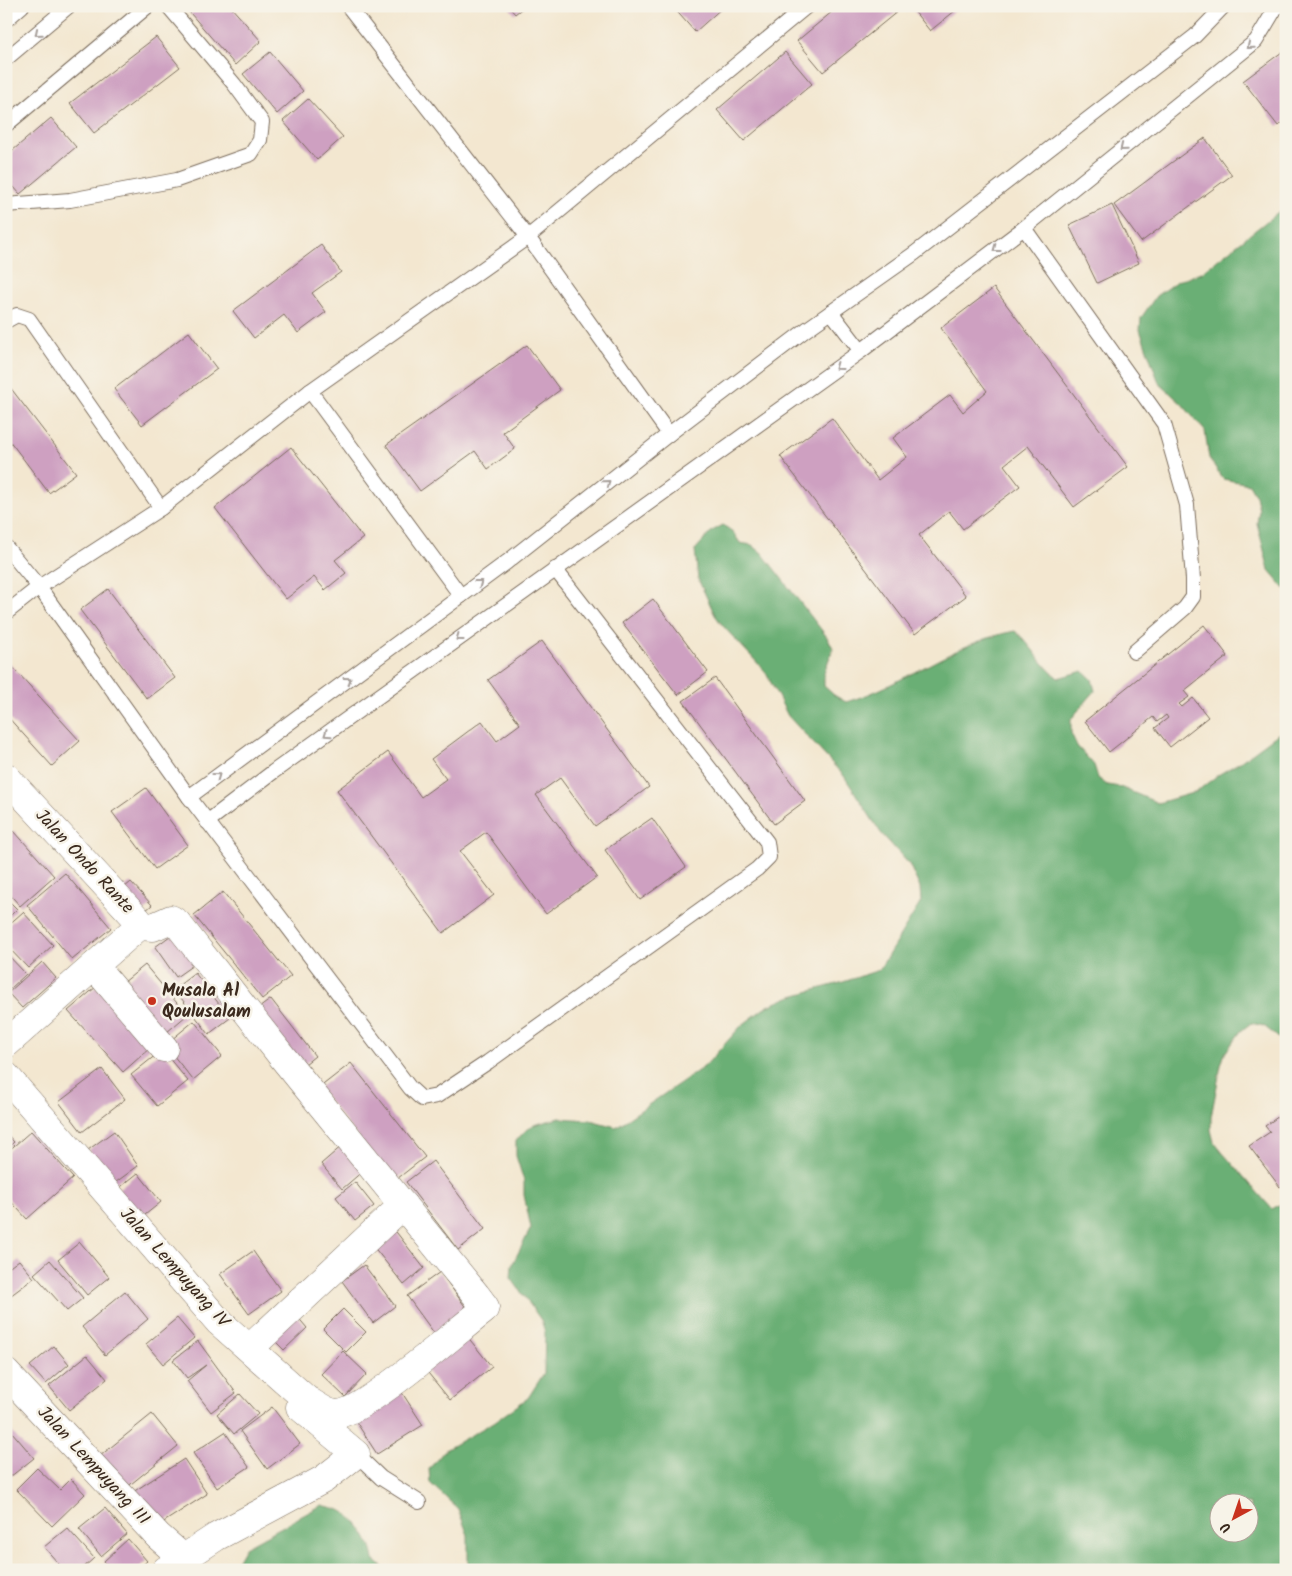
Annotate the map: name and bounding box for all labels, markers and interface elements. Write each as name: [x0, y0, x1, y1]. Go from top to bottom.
one-way arrow: [34, 27, 43, 36]
one-way arrow: [1247, 40, 1256, 49]
one-way arrow: [1120, 143, 1129, 152]
one-way arrow: [992, 243, 1002, 252]
one-way arrow: [834, 361, 844, 370]
one-way arrow: [601, 479, 610, 488]
one-way arrow: [473, 580, 483, 589]
one-way arrow: [456, 633, 465, 641]
one-way arrow: [342, 677, 352, 686]
one-way arrow: [323, 728, 333, 737]
one-way arrow: [211, 773, 221, 782]
street label: Jalan Ondo Rante: [27, 803, 141, 921]
place label: Musala Al Qoulusalam: [162, 977, 251, 1027]
marker: Musala Al Qoulusalam: [146, 995, 158, 1007]
street label: Jalan Lempuyang IV: [112, 1201, 237, 1336]
street label: Jalan Lempuyang III: [30, 1399, 156, 1533]
north arrow: [1210, 1494, 1260, 1544]
text: U: [1216, 1516, 1237, 1538]

